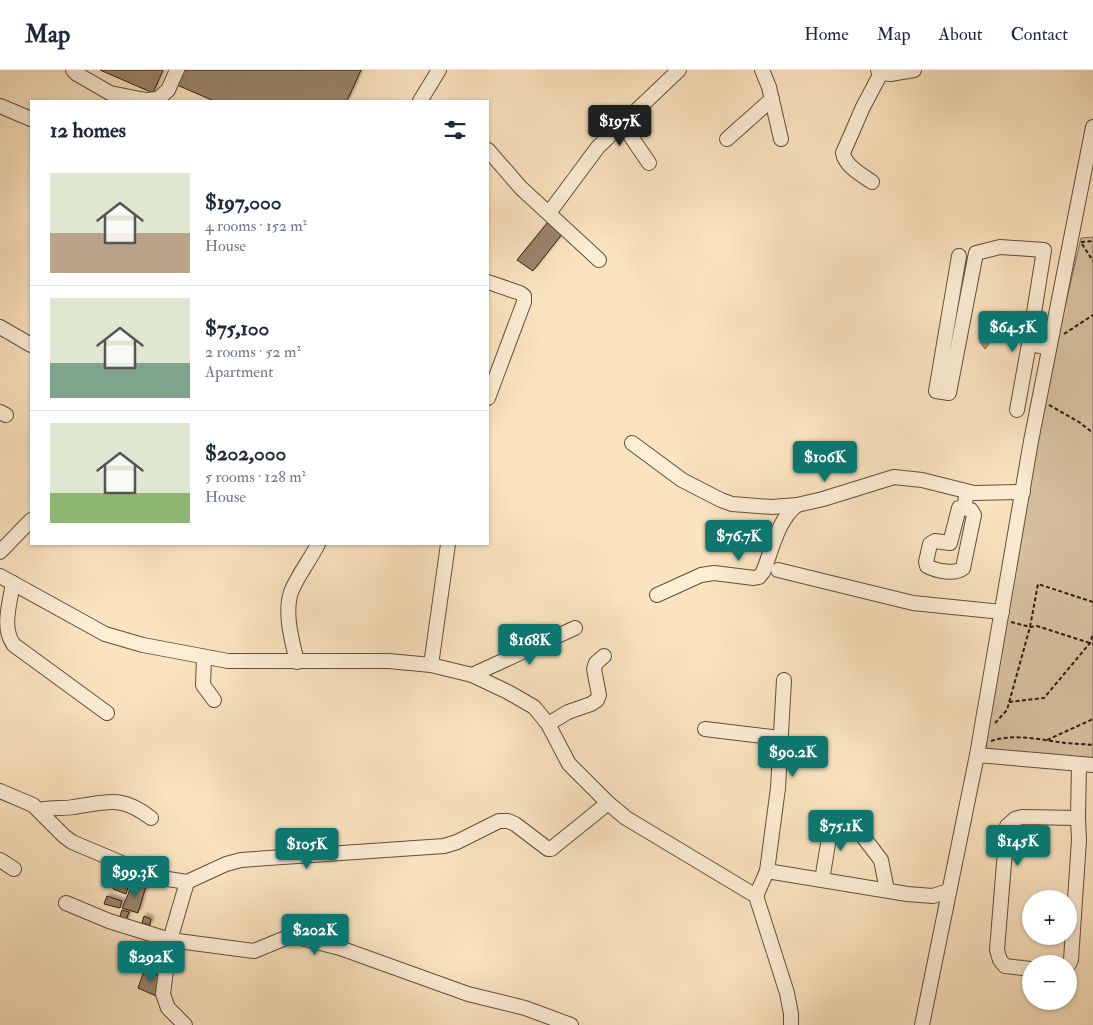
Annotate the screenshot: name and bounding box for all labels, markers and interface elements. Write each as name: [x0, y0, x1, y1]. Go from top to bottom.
text: Map: [25, 19, 70, 50]
text: Home: [804, 23, 849, 46]
text: Map: [877, 23, 911, 46]
text: About: [939, 23, 983, 46]
text: Contact: [1011, 23, 1068, 46]
pin: $197K: [585, 104, 655, 147]
text: $197K: [599, 111, 641, 131]
icon: filters: [441, 116, 469, 144]
text: 12 homes: [50, 117, 126, 144]
text: $197,000: [205, 189, 282, 216]
icon: home: [90, 193, 150, 253]
text: 4 rooms · 152 m²: [205, 216, 307, 236]
text: House: [205, 236, 246, 256]
pin: $64.5K: [972, 310, 1054, 353]
text: $75,100: [205, 315, 269, 342]
text: $64.5K: [989, 317, 1037, 337]
icon: home: [90, 318, 150, 378]
text: 2 rooms · 52 m²: [205, 342, 301, 362]
text: Apartment: [205, 362, 273, 382]
text: $202,000: [205, 440, 286, 467]
pin: $106K: [790, 440, 860, 483]
icon: home: [90, 443, 150, 503]
text: $106K: [804, 447, 846, 467]
text: 5 rooms · 128 m²: [205, 467, 306, 487]
text: House: [205, 487, 246, 507]
pin: $76.7K: [698, 520, 780, 562]
text: $76.7K: [716, 526, 762, 546]
pin: $168K: [495, 624, 565, 666]
text: $168K: [509, 630, 551, 650]
pin: $90.2K: [752, 736, 834, 778]
text: $90.2K: [769, 742, 817, 762]
pin: $75.1K: [800, 810, 882, 852]
text: $75.1K: [819, 816, 863, 836]
pin: $145K: [983, 824, 1053, 867]
pin: $105K: [272, 828, 342, 870]
text: $145K: [997, 831, 1039, 851]
text: $105K: [286, 834, 328, 854]
pin: $99.3K: [94, 856, 176, 898]
text: $99.3K: [112, 862, 158, 882]
map controls: [1022, 890, 1077, 1010]
button: +: [1022, 890, 1077, 945]
pin: $202K: [280, 914, 350, 956]
text: $202K: [293, 920, 337, 940]
pin: $292K: [116, 940, 186, 983]
text: $292K: [129, 947, 173, 967]
button: −: [1022, 955, 1077, 1010]

